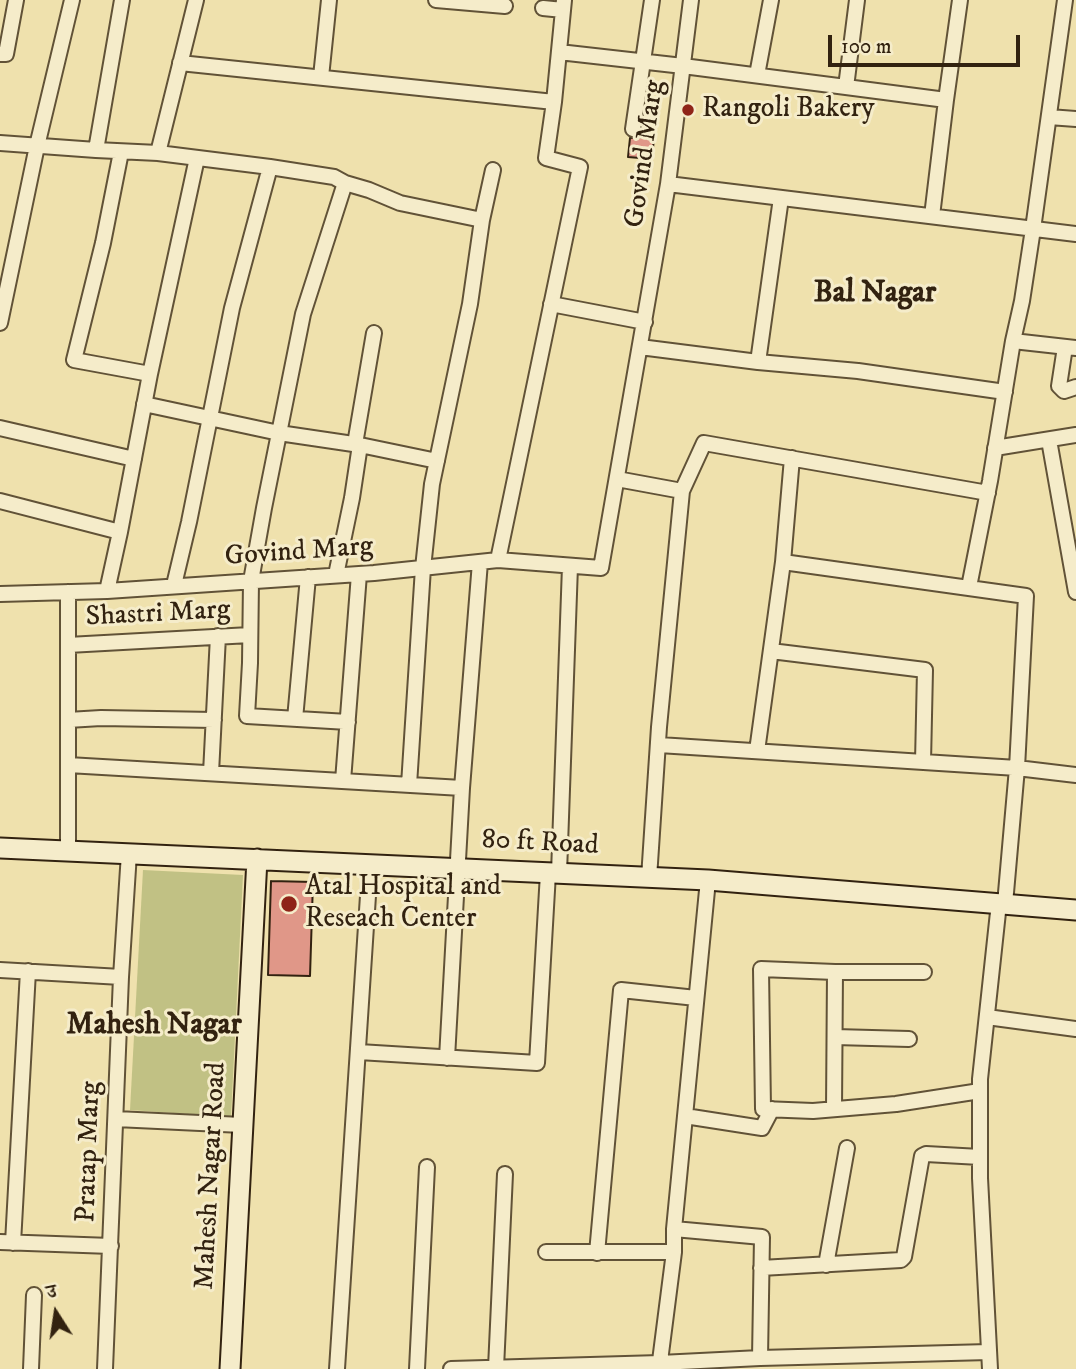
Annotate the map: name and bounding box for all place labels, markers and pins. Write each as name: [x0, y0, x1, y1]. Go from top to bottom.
place label: Rangoli Bakery: [702, 93, 874, 127]
marker: Rangoli Bakery: [680, 102, 696, 118]
place label: Atal Hospital and Reseach Center: [305, 871, 501, 937]
marker: Atal Hospital and Reseach Center: [279, 894, 299, 914]

